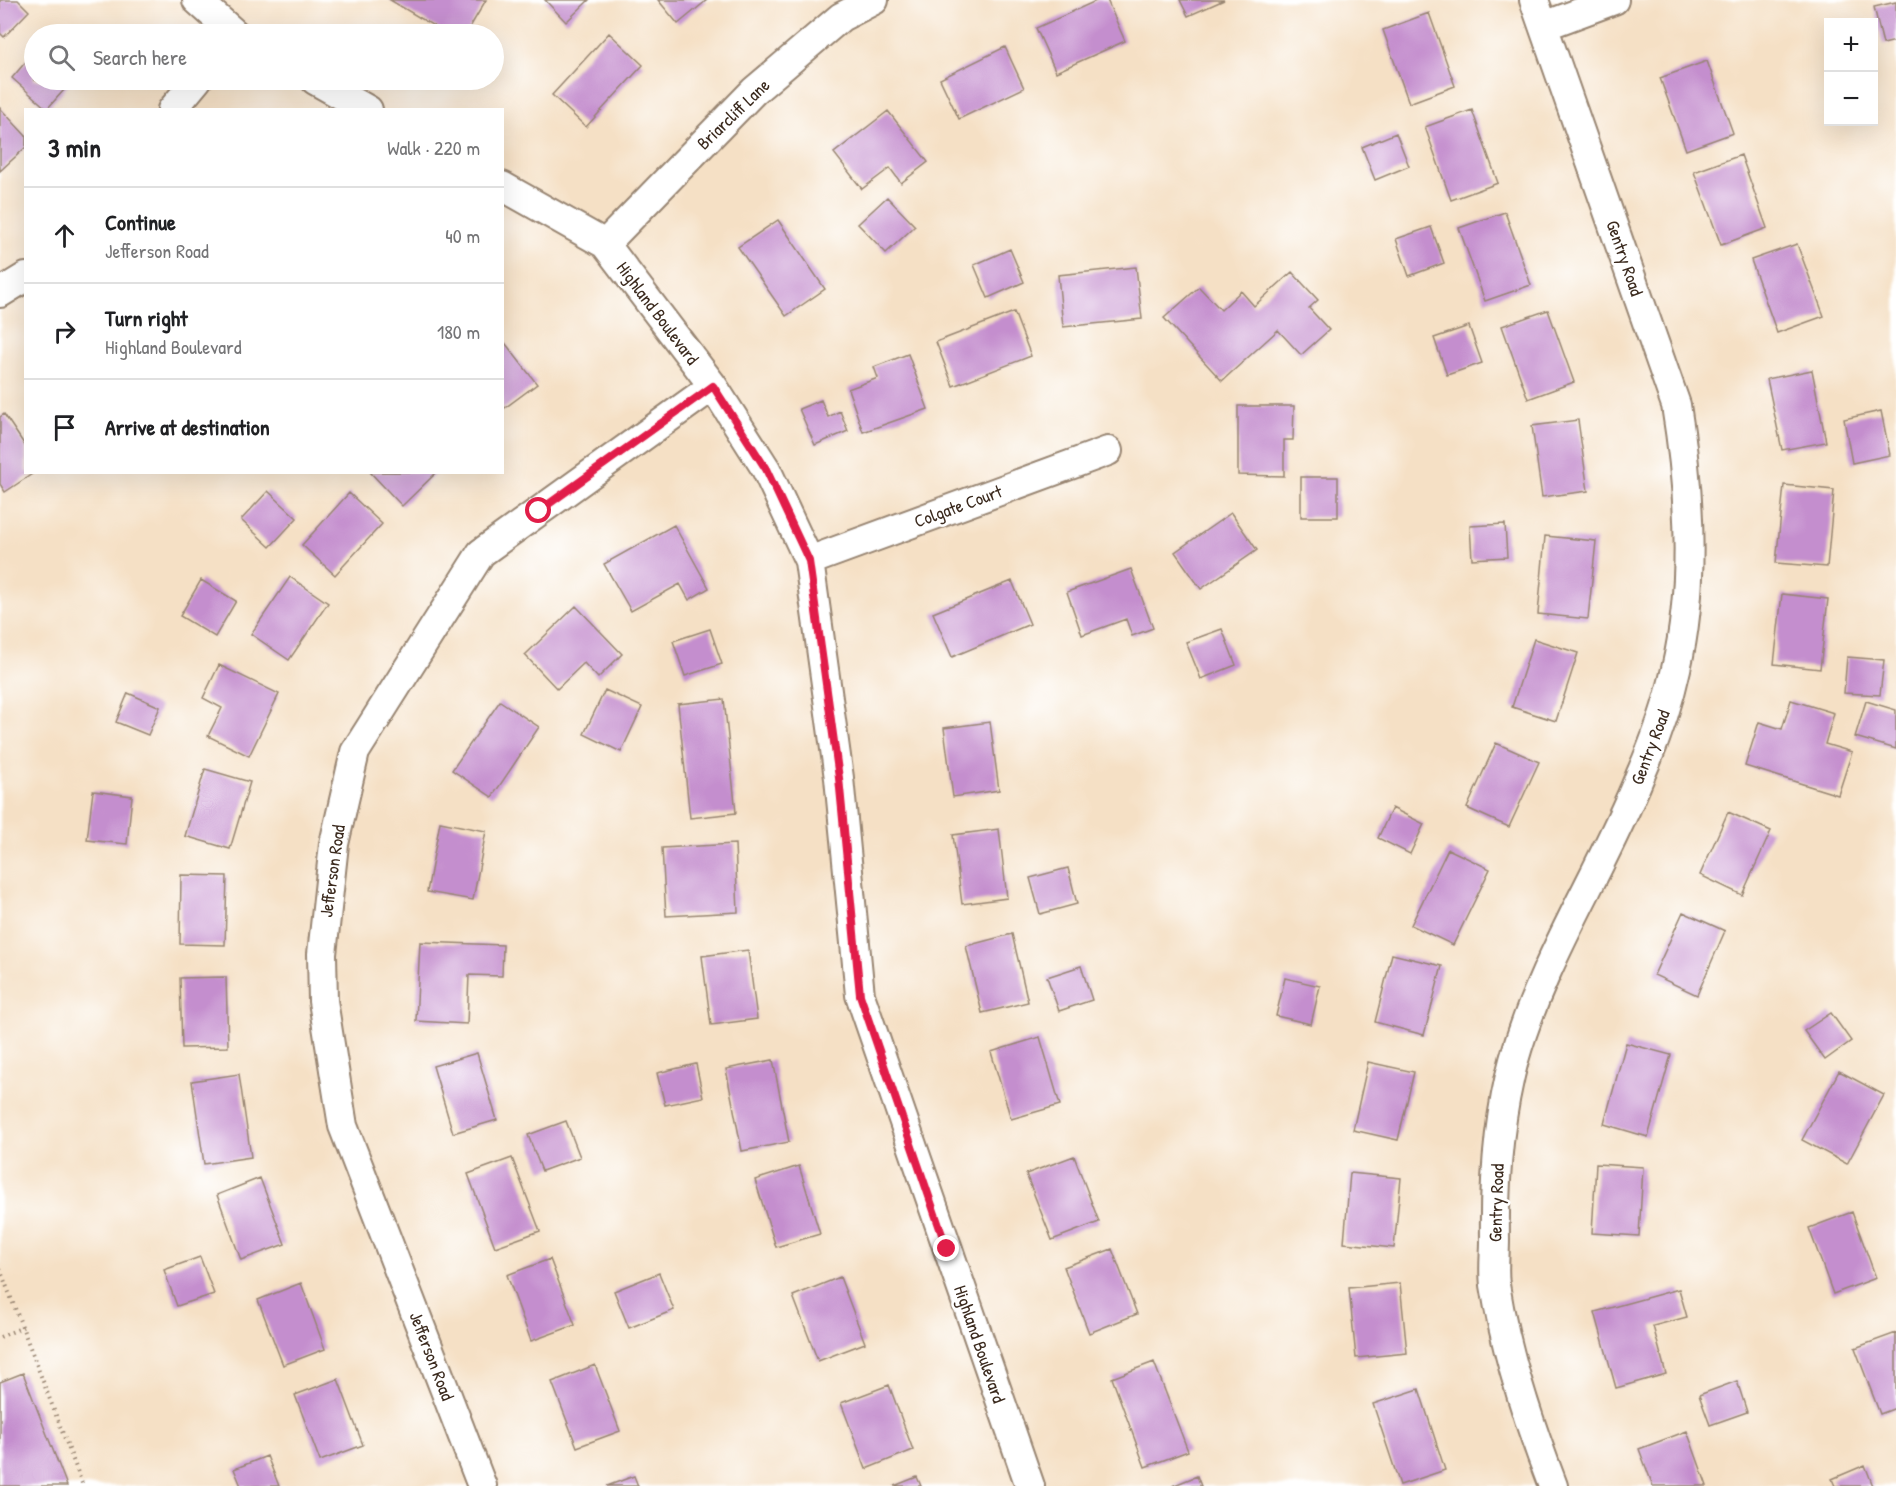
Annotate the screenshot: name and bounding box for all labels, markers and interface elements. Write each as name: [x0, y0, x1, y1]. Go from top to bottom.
map controls: [1824, 18, 1878, 126]
button: +: [1824, 18, 1878, 72]
search box: [24, 24, 504, 90]
icon: search: [45, 41, 78, 74]
text: Search here: [93, 42, 187, 72]
button: −: [1824, 72, 1878, 126]
street label: Briarcliff Lane: [691, 73, 775, 155]
text: 3 min: [48, 130, 101, 165]
text: Walk · 220 m: [387, 134, 480, 161]
text: Continue: [105, 207, 176, 237]
street label: Gentry Road: [1600, 217, 1650, 299]
icon: ahead: [48, 219, 81, 252]
text: 40 m: [445, 222, 480, 249]
text: Jefferson Road: [105, 237, 209, 264]
street label: Highland Boulevard: [611, 256, 705, 370]
text: Turn right: [105, 303, 188, 333]
icon: right: [48, 315, 81, 348]
text: 180 m: [437, 318, 480, 345]
text: Highland Boulevard: [105, 333, 242, 360]
icon: arrive: [48, 411, 81, 444]
text: Arrive at destination: [105, 412, 270, 442]
street label: Colgate Court: [911, 478, 1006, 533]
route start: [525, 497, 551, 523]
street label: Gentry Road: [1624, 706, 1676, 788]
street label: Jefferson Road: [313, 823, 351, 919]
street label: Gentry Road: [1482, 1163, 1510, 1243]
route end: [933, 1235, 959, 1261]
street label: Highland Boulevard: [948, 1282, 1012, 1406]
street label: Jefferson Road: [404, 1308, 460, 1404]

